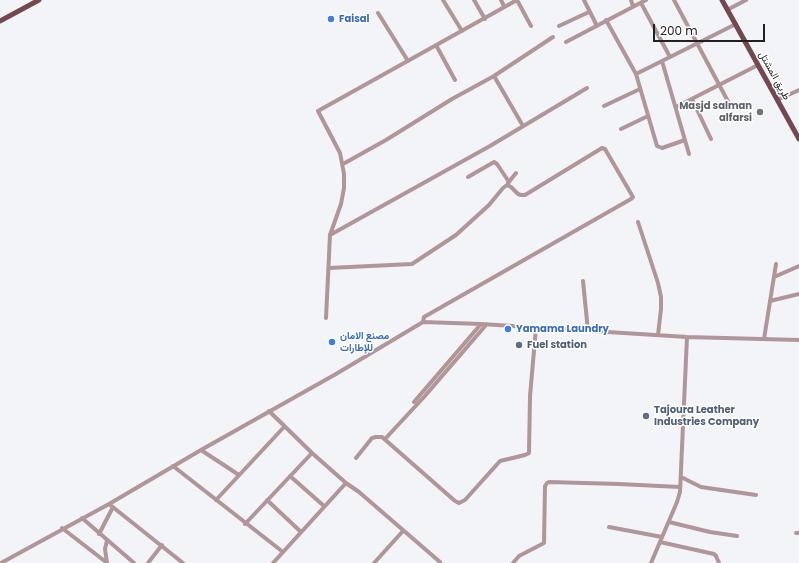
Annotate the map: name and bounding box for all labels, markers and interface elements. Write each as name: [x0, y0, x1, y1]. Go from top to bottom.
place label: Faisal: [339, 13, 370, 25]
marker: Faisal: [326, 14, 336, 24]
scale bar: [655, 16, 767, 42]
text: 200 m: [660, 22, 698, 39]
street label: طريق المشتل: [756, 50, 792, 102]
place label: Masjd salman alfarsi: [679, 100, 752, 124]
marker: Masjd salman alfarsi: [755, 107, 765, 117]
place label: Yamama Laundry: [516, 323, 609, 335]
marker: Yamama Laundry: [503, 324, 513, 334]
place label: مصنع الامان للإطارات: [340, 330, 389, 354]
marker: مصنع الامان للإطارات: [327, 337, 337, 347]
place label: Fuel station: [527, 339, 587, 351]
marker: Fuel station: [514, 340, 524, 350]
place label: Tajoura Leather Industries Company: [654, 404, 759, 428]
marker: Tajoura Leather Industries Company: [641, 411, 651, 421]

